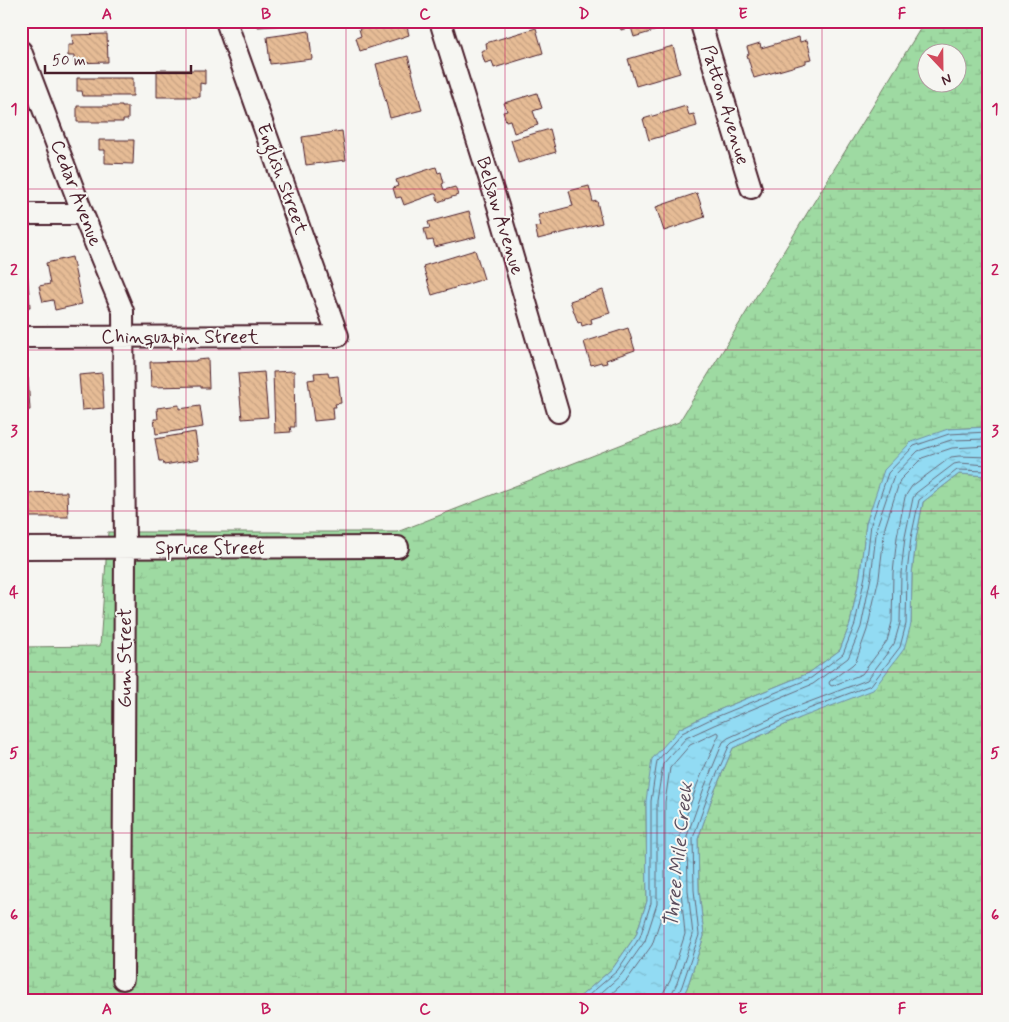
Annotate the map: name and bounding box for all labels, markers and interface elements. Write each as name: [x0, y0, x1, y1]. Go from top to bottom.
text: A: [102, 4, 112, 25]
text: B: [261, 4, 271, 25]
text: C: [419, 4, 431, 25]
text: D: [578, 4, 590, 25]
text: E: [738, 4, 748, 25]
text: F: [898, 4, 907, 25]
scale bar: [45, 42, 191, 74]
street label: Patton Avenue: [695, 42, 755, 168]
north arrow: [916, 42, 966, 92]
text: 50 m: [52, 51, 86, 71]
text: N: [939, 69, 954, 89]
text: 1: [10, 99, 18, 120]
text: 1: [991, 99, 999, 120]
street label: English Street: [248, 120, 314, 239]
street label: Cedar Avenue: [44, 136, 108, 250]
street label: Belsaw Avenue: [470, 154, 530, 278]
text: 2: [10, 260, 18, 281]
text: 2: [991, 260, 999, 281]
street label: Chinquapin Street: [101, 325, 259, 350]
text: 3: [10, 421, 18, 442]
text: 3: [991, 421, 999, 442]
street label: Spruce Street: [155, 536, 265, 561]
text: 4: [9, 582, 19, 603]
text: 4: [990, 582, 1000, 603]
street label: Gum Street: [113, 608, 138, 708]
text: 5: [9, 743, 19, 764]
text: 5: [990, 743, 1000, 764]
water label: Three Mile Creek: [658, 780, 700, 929]
text: 6: [10, 905, 18, 926]
text: 6: [991, 905, 999, 926]
text: A: [102, 999, 112, 1020]
text: B: [261, 999, 271, 1020]
text: C: [419, 999, 431, 1020]
text: D: [578, 999, 590, 1020]
text: E: [738, 999, 748, 1020]
text: F: [898, 999, 907, 1020]

